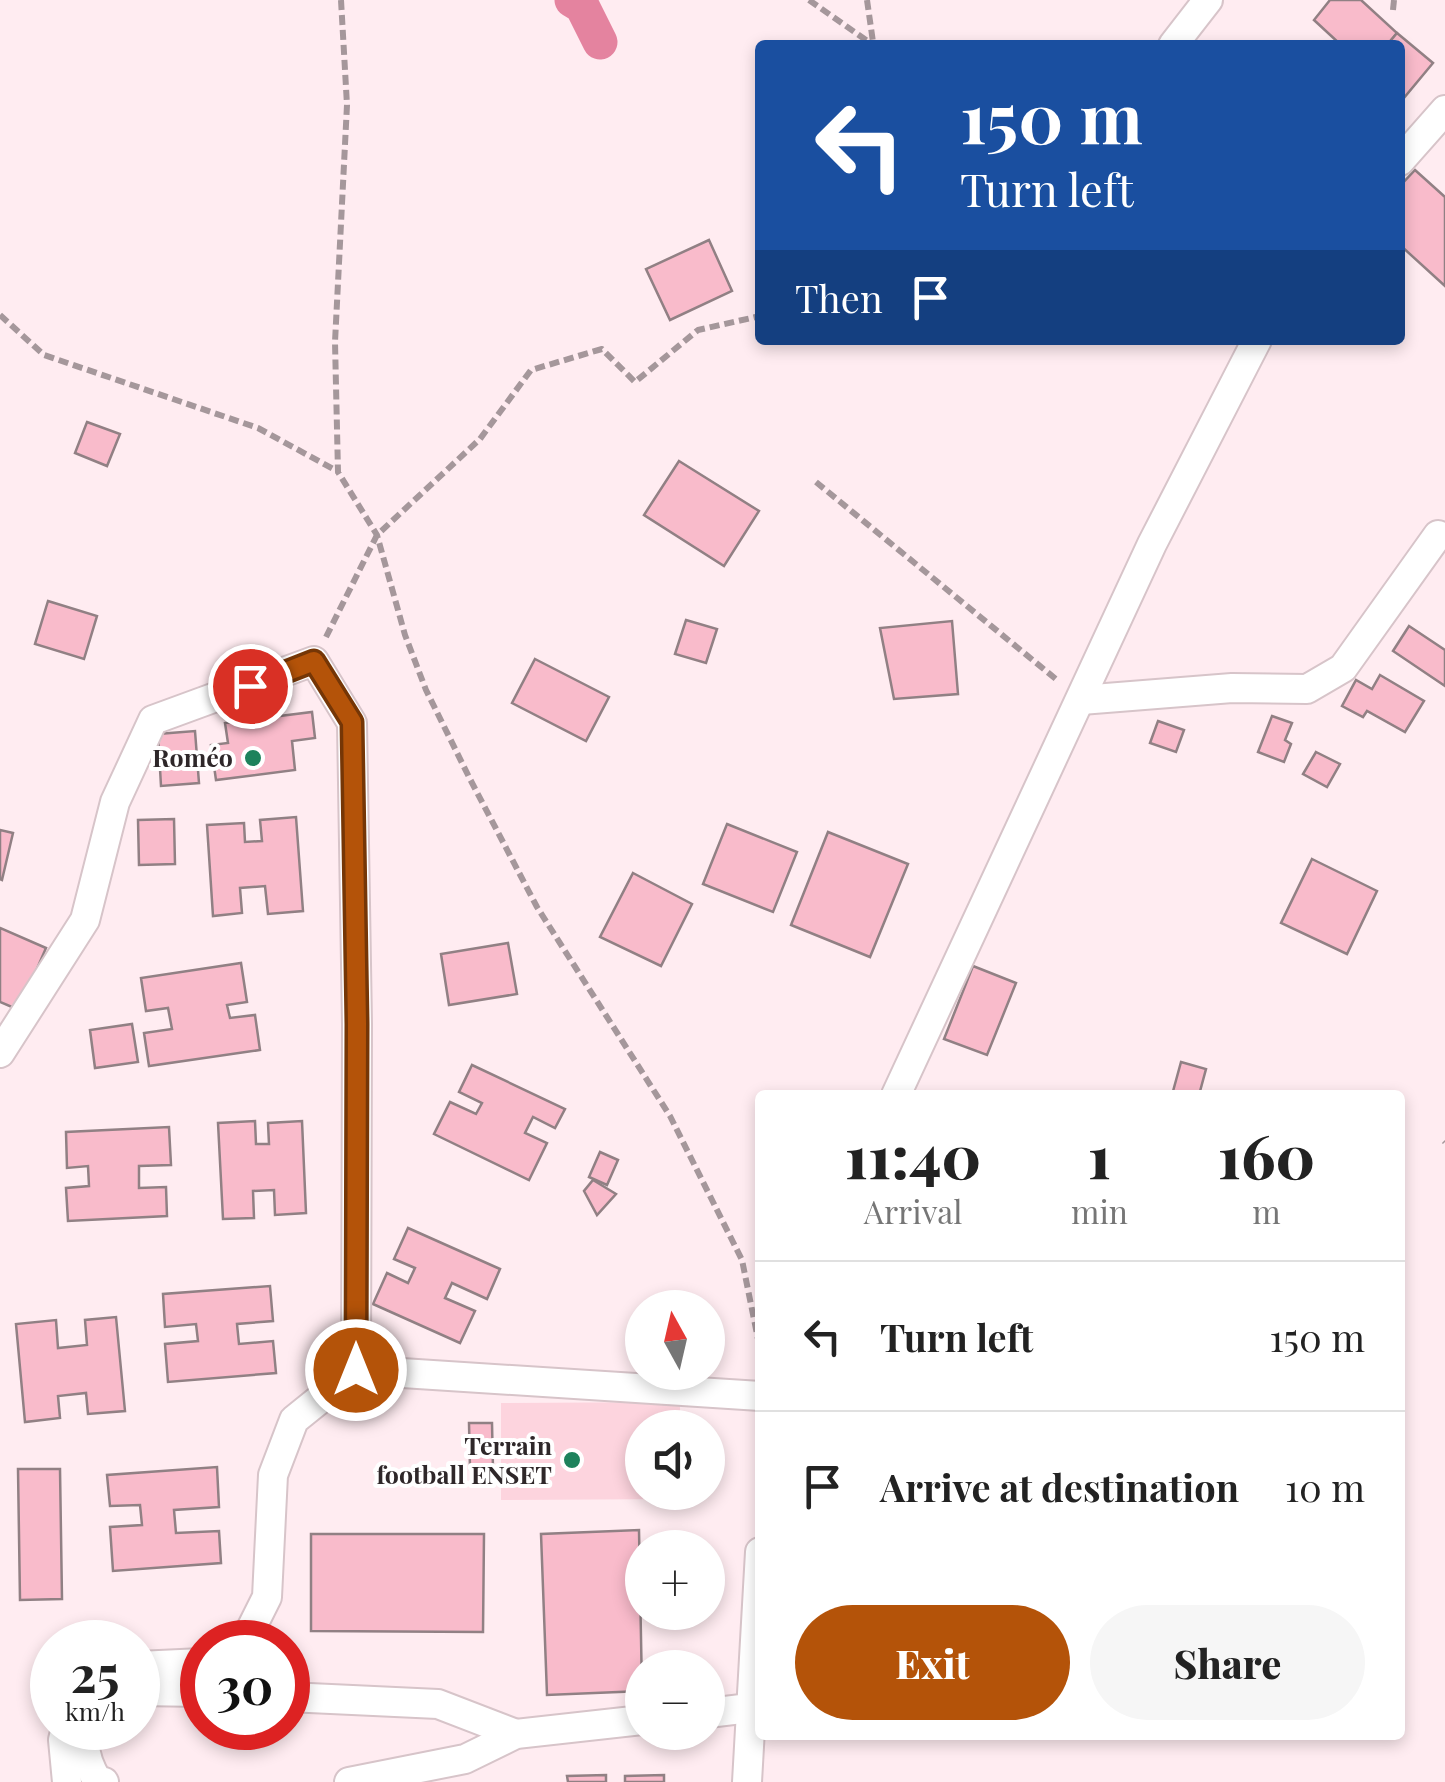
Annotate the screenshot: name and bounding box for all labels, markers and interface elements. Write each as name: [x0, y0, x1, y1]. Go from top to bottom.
text: 150 m: [960, 68, 1143, 162]
icon: left: [795, 80, 925, 210]
text: Turn left: [960, 158, 1134, 218]
icon: arrive: [903, 270, 958, 325]
text: Then: [795, 272, 883, 323]
pin: [208, 644, 293, 729]
icon: arrive: [223, 659, 278, 714]
place label: Roméo: [152, 740, 233, 773]
marker: Roméo: [242, 747, 264, 769]
text: 11:40: [845, 1114, 981, 1194]
text: 1: [1088, 1114, 1111, 1194]
text: 160: [1218, 1114, 1315, 1194]
text: Arrival: [864, 1189, 962, 1232]
text: min: [1071, 1189, 1128, 1232]
text: m: [1252, 1189, 1281, 1232]
north arrow: [625, 1290, 725, 1390]
map controls: [625, 1290, 725, 1750]
icon: left: [795, 1309, 850, 1364]
text: Turn left: [880, 1311, 1033, 1362]
text: 150 m: [1270, 1311, 1365, 1362]
position arrow: [304, 1318, 408, 1422]
button: sound: [625, 1410, 725, 1510]
place label: Terrain football ENSET: [376, 1428, 553, 1490]
marker: Terrain football ENSET: [561, 1449, 583, 1471]
icon: arrive: [795, 1459, 850, 1514]
text: Arrive at destination: [880, 1461, 1239, 1512]
text: 10 m: [1285, 1461, 1365, 1512]
button: +: [625, 1530, 725, 1630]
button: Exit: [795, 1605, 1070, 1720]
button: Share: [1090, 1605, 1365, 1720]
speed limit sign: 30: [180, 1620, 310, 1750]
text: 25: [70, 1639, 120, 1706]
button: −: [625, 1650, 725, 1750]
text: km/h: [65, 1694, 125, 1727]

